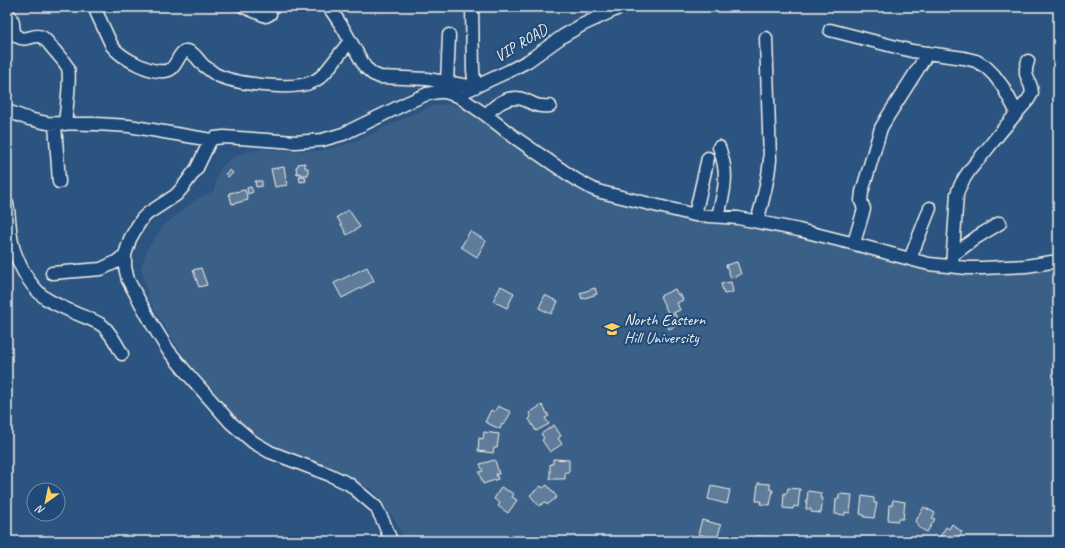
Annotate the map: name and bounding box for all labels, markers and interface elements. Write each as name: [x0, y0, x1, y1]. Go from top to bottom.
street label: VIP ROAD: [491, 19, 552, 66]
place label: North Eastern Hill University: [624, 310, 706, 348]
school or university icon: North Eastern Hill University: [603, 320, 621, 338]
north arrow: [26, 482, 66, 522]
text: N: [32, 501, 47, 518]

